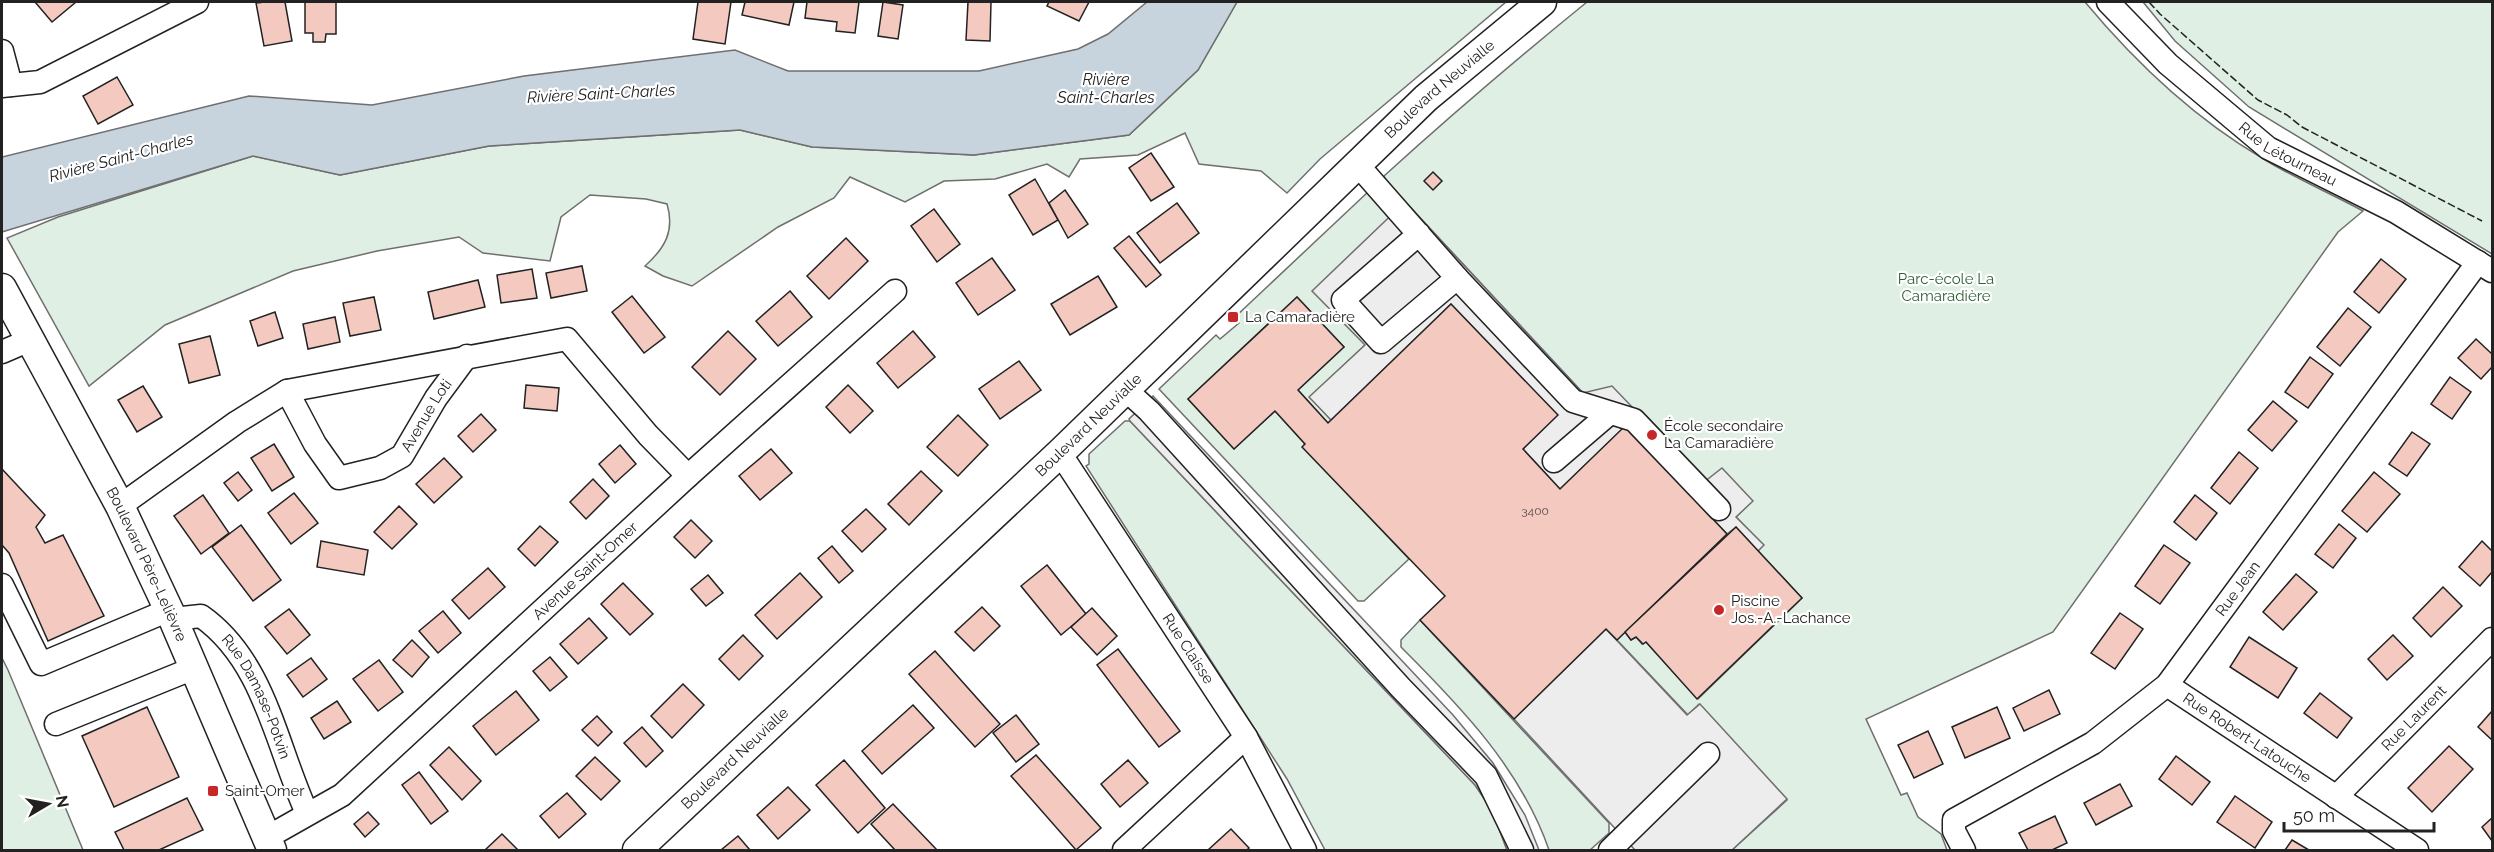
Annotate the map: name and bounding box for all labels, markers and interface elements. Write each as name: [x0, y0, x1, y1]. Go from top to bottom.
street label: Boulevard Neuvialle: [1381, 36, 1498, 142]
water label: Rivière Saint-Charles: [1056, 70, 1155, 107]
water label: Rivière Saint-Charles: [526, 80, 676, 107]
street label: Rue Létourneau: [2235, 118, 2340, 190]
water label: Rivière Saint-Charles: [47, 129, 196, 186]
park label: Parc-école La Camaradière: [1898, 270, 1994, 305]
place label: La Camaradière: [1245, 308, 1355, 326]
marker: La Camaradière: [1226, 310, 1240, 324]
street label: Boulevard Neuvialle: [1032, 370, 1145, 480]
street label: Avenue Loti: [397, 376, 456, 455]
place label: École secondaire La Camaradière: [1664, 417, 1783, 452]
marker: École secondaire La Camaradière: [1645, 428, 1659, 442]
street label: Boulevard Père-Lelièvre: [103, 484, 191, 644]
house number: 3400: [1521, 504, 1549, 518]
street label: Avenue Saint-Omer: [529, 518, 642, 624]
street label: Rue Jean: [2212, 558, 2264, 620]
place label: Piscine Jos.-A.-Lachance: [1731, 592, 1851, 627]
marker: Piscine Jos.-A.-Lachance: [1712, 603, 1726, 617]
street label: Rue Claisse: [1159, 610, 1218, 687]
street label: Rue Damase-Potvin: [218, 630, 294, 761]
street label: Rue Laurent: [2378, 682, 2450, 754]
street label: Rue Robert-Latouche: [2180, 689, 2315, 787]
street label: Boulevard Neuvialle: [677, 704, 792, 813]
north arrow: [18, 774, 78, 834]
place label: Saint-Omer: [225, 782, 305, 800]
marker: Saint-Omer: [206, 784, 220, 798]
text: N: [52, 794, 73, 809]
scale bar: [2284, 795, 2434, 833]
text: 50 m: [2293, 805, 2335, 826]

